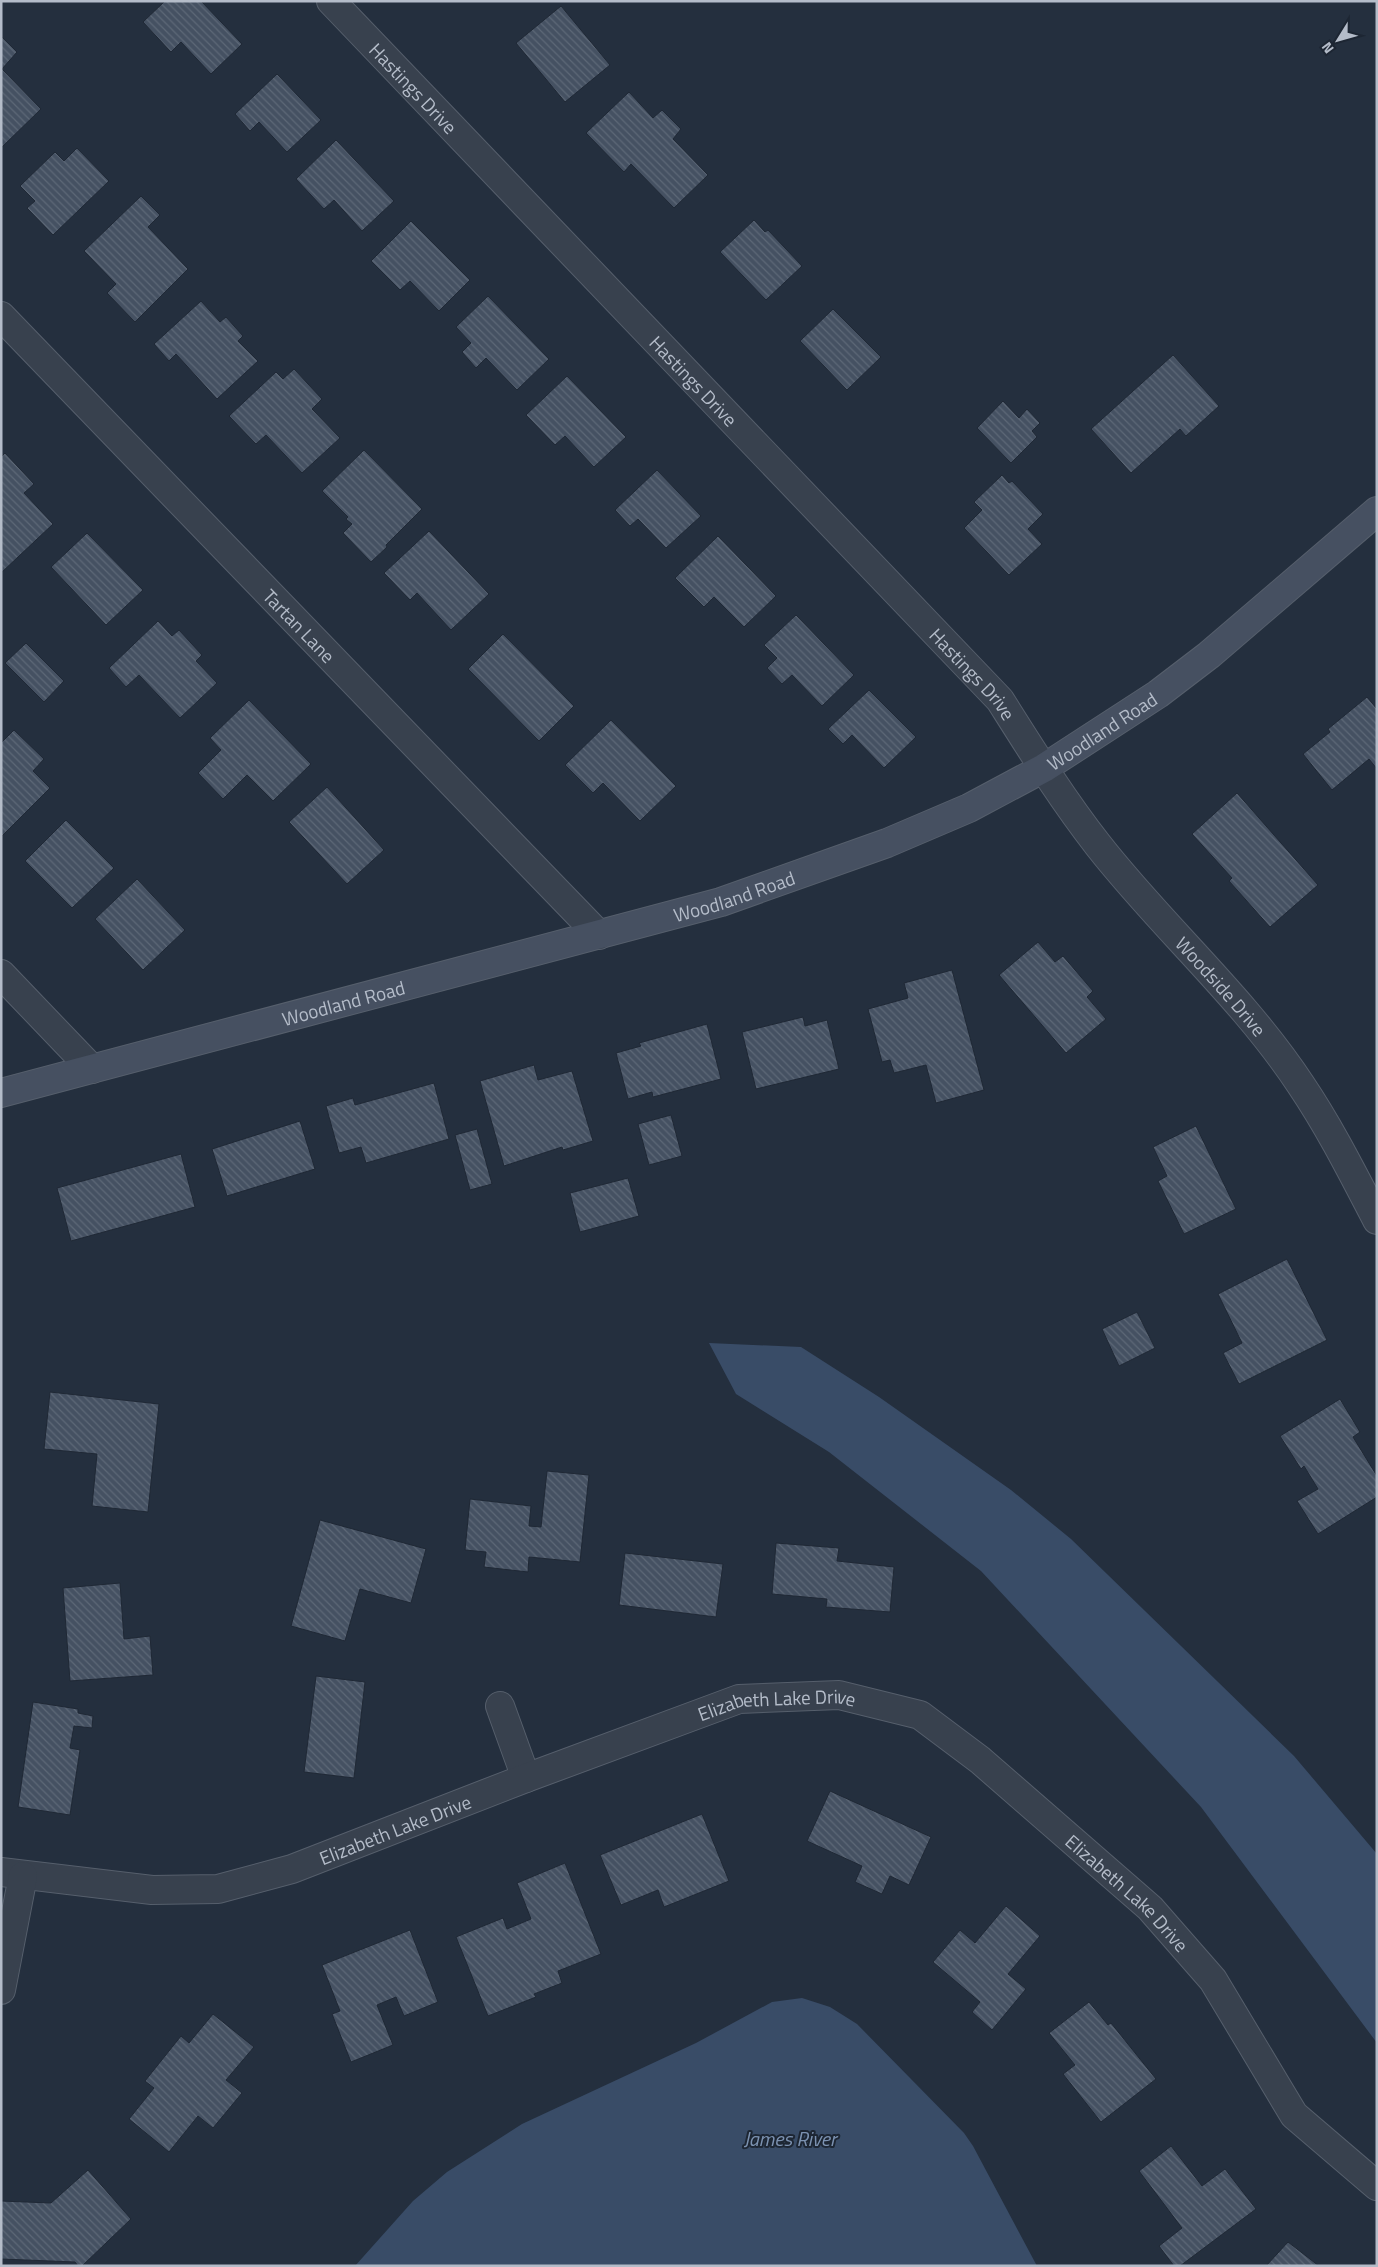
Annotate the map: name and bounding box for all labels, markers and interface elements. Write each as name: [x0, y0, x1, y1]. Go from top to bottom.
north arrow: [1313, 15, 1363, 65]
street label: Hastings Drive: [363, 36, 465, 140]
text: N: [1316, 38, 1339, 58]
street label: Hastings Drive: [643, 328, 745, 432]
street label: Tartan Lane: [257, 582, 343, 669]
street label: Hastings Drive: [923, 621, 1023, 725]
street label: Woodland Road: [1041, 684, 1162, 777]
street label: Woodland Road: [670, 862, 799, 929]
street label: Woodside Drive: [1169, 929, 1274, 1042]
street label: Woodland Road: [278, 972, 408, 1032]
street label: Elizabeth Lake Drive: [693, 1681, 859, 1728]
street label: Elizabeth Lake Drive: [315, 1786, 475, 1872]
street label: Elizabeth Lake Drive: [1060, 1827, 1196, 1958]
water label: James River: [744, 2123, 839, 2154]

